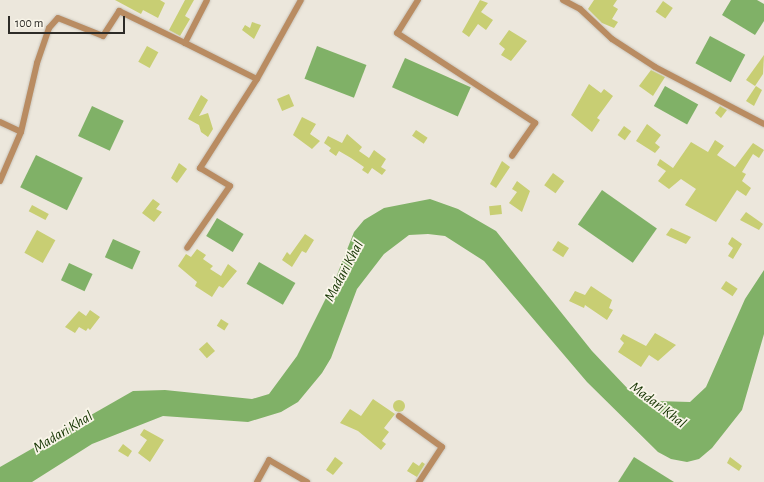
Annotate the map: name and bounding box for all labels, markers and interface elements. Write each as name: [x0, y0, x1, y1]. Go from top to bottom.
scale bar: [10, 8, 127, 34]
text: 100 m: [15, 17, 43, 29]
water label: Madari Khal: [321, 238, 367, 304]
water label: Madari Khal: [626, 378, 690, 432]
water label: Madari Khal: [30, 407, 96, 457]

